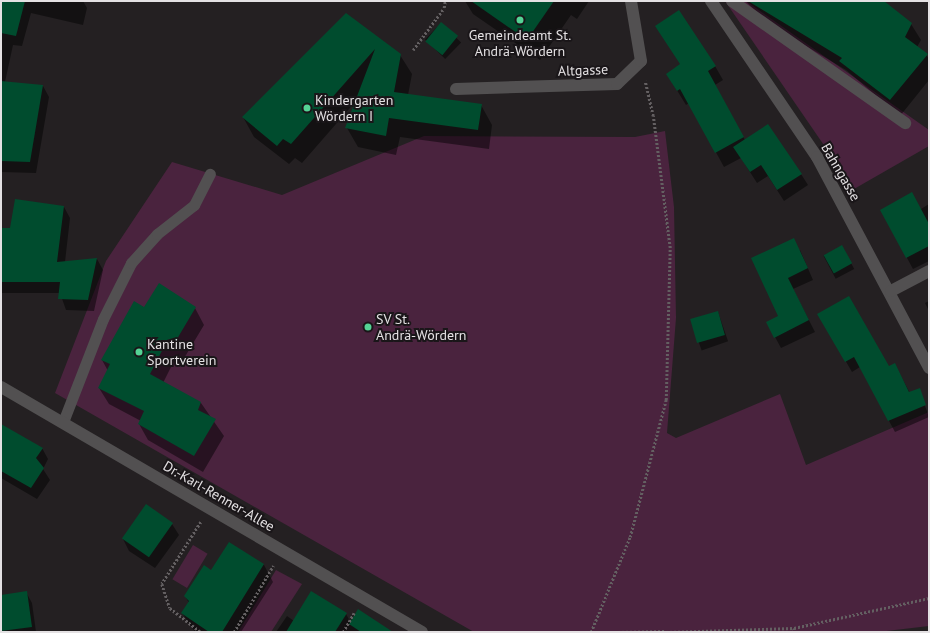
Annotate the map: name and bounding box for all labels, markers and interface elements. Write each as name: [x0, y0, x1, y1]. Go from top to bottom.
marker: Gemeindeamt St. Andrä-Wördern: [515, 15, 525, 25]
place label: Gemeindeamt St. Andrä-Wördern: [469, 27, 571, 60]
street label: Altgasse: [558, 61, 608, 79]
place label: Kindergarten Wördern I: [315, 92, 393, 124]
marker: Kindergarten Wördern I: [302, 103, 312, 113]
street label: Bahngasse: [818, 140, 864, 204]
place label: SV St. Andrä-Wördern: [376, 311, 466, 344]
marker: SV St. Andrä-Wördern: [363, 322, 373, 332]
place label: Kantine Sportverein: [147, 336, 216, 368]
marker: Kantine Sportverein: [134, 347, 144, 357]
street label: Dr.-Karl-Renner-Allee: [160, 457, 278, 535]

